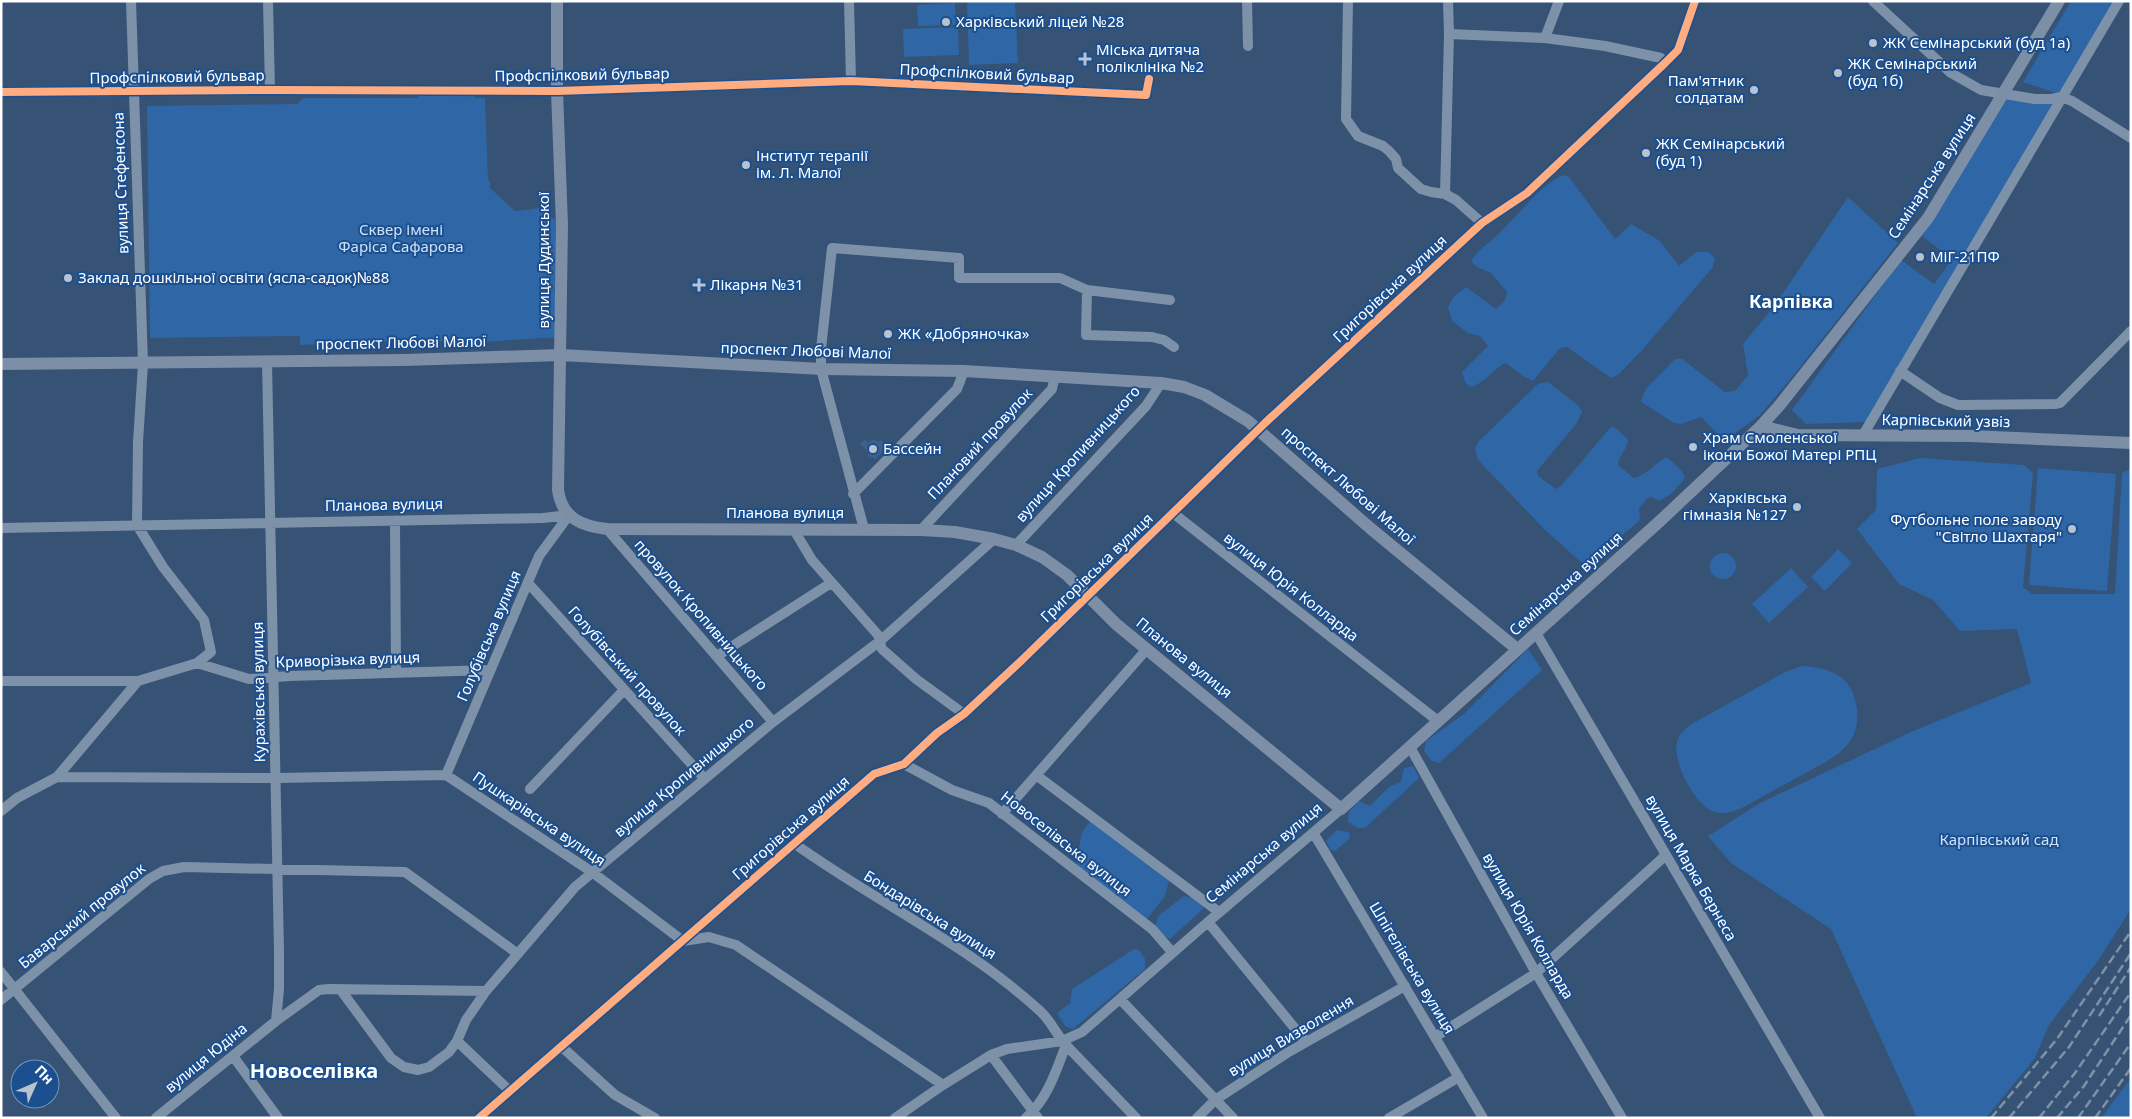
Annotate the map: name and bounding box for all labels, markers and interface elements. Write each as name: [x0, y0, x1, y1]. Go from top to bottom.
place label: Харківський ліцей №28: [956, 11, 1124, 31]
marker: Харківський ліцей №28: [940, 16, 952, 28]
place label: ЖК Семінарський (буд 1а): [1883, 32, 2070, 52]
marker: ЖК Семінарський (буд 1а): [1867, 37, 1879, 49]
place label: Міська дитяча поліклініка №2: [1096, 39, 1204, 76]
marker: Міська дитяча поліклініка №2: [1078, 52, 1092, 66]
place label: ЖК Семінарський (буд 1б): [1848, 53, 1977, 90]
street label: Профспілковий бульвар: [899, 58, 1075, 88]
street label: Профспілковий бульвар: [494, 62, 670, 86]
street label: Профспілковий бульвар: [89, 64, 265, 88]
marker: ЖК Семінарський (буд 1б): [1832, 67, 1844, 79]
place label: Пам'ятник солдатам: [1668, 70, 1744, 107]
marker: Пам'ятник солдатам: [1748, 84, 1760, 96]
street label: Семінарська вулиця: [1883, 109, 1979, 242]
street label: вулиця Стефенсона: [108, 112, 132, 254]
place label: ЖК Семінарський (буд 1): [1656, 133, 1785, 170]
place label: Інститут терапії ім. Л. Малої: [756, 145, 868, 182]
marker: ЖК Семінарський (буд 1): [1640, 147, 1652, 159]
marker: Інститут терапії ім. Л. Малої: [740, 159, 752, 171]
street label: вулиця Дудинської: [533, 191, 553, 328]
park label: Сквер імені Фаріса Сафарова: [338, 219, 464, 256]
street label: Григорівська вулиця: [1328, 230, 1451, 346]
place label: МіГ-21ПФ: [1930, 246, 2000, 266]
marker: МіГ-21ПФ: [1914, 251, 1926, 263]
place label: Заклад дошкільної освіти (ясла-садок)№88: [78, 267, 389, 287]
marker: Заклад дошкільної освіти (ясла-садок)№88: [62, 272, 74, 284]
place label: Лікарня №31: [710, 274, 804, 294]
marker: Лікарня №31: [692, 278, 706, 292]
district label: Карпівка: [1749, 289, 1833, 313]
place label: ЖК «Добряночка»: [898, 323, 1030, 343]
marker: ЖК «Добряночка»: [882, 328, 894, 340]
street label: проспект Любові Малої: [315, 331, 487, 353]
street label: проспект Любові Малої: [720, 337, 892, 363]
street label: вулиця Кропивницького: [1011, 381, 1144, 526]
street label: Плановий провулок: [922, 383, 1036, 503]
street label: Карпівський узвіз: [1881, 409, 2011, 431]
street label: проспект Любові Малої: [1278, 422, 1420, 549]
place label: Храм Смоленської ікони Божої Матері РПЦ: [1703, 427, 1876, 464]
place label: Бассейн: [883, 438, 942, 458]
marker: Храм Смоленської ікони Божої Матері РПЦ: [1687, 441, 1699, 453]
marker: Бассейн: [867, 443, 879, 455]
place label: Харківська гімназія №127: [1683, 487, 1787, 524]
street label: Планова вулиця: [325, 493, 443, 515]
marker: Харківська гімназія №127: [1791, 501, 1803, 513]
street label: Планова вулиця: [726, 502, 844, 522]
street label: Григорівська вулиця: [1036, 508, 1157, 626]
place label: Футбольне поле заводу "Світло Шахтаря": [1890, 509, 2062, 546]
marker: Футбольне поле заводу "Світло Шахтаря": [2066, 523, 2078, 535]
street label: вулиця Юрія Колларда: [1220, 527, 1363, 645]
street label: Семінарська вулиця: [1504, 527, 1626, 640]
street label: провулок Кропивницького: [631, 535, 773, 694]
street label: Голубівська вулиця: [451, 567, 525, 704]
street label: Голубівський провулок: [564, 601, 691, 739]
street label: Планова вулиця: [1132, 612, 1237, 702]
street label: Курахівська вулиця: [247, 622, 269, 763]
street label: Криворізька вулиця: [275, 646, 421, 672]
street label: вулиця Кропивницького: [609, 712, 758, 841]
street label: Пушкарівська вулиця: [469, 766, 610, 870]
street label: Григорівська вулиця: [728, 771, 853, 884]
street label: Новоселівська вулиця: [997, 786, 1136, 901]
street label: вулиця Марка Бернеса: [1642, 791, 1742, 944]
street label: Семінарська вулиця: [1201, 797, 1326, 907]
park label: Карпівський сад: [1939, 829, 2059, 849]
street label: вулиця Юрія Колларда: [1479, 849, 1579, 1002]
street label: Баварський провулок: [14, 858, 149, 973]
street label: Бондарівська вулиця: [860, 865, 1001, 963]
street label: Шпігелівська вулиця: [1365, 898, 1460, 1037]
street label: вулиця Визволення: [1224, 990, 1357, 1081]
street label: вулиця Юдіна: [160, 1018, 251, 1097]
district label: Новоселівка: [250, 1057, 378, 1084]
north arrow: [10, 1059, 60, 1109]
text: Пн: [31, 1061, 58, 1088]

